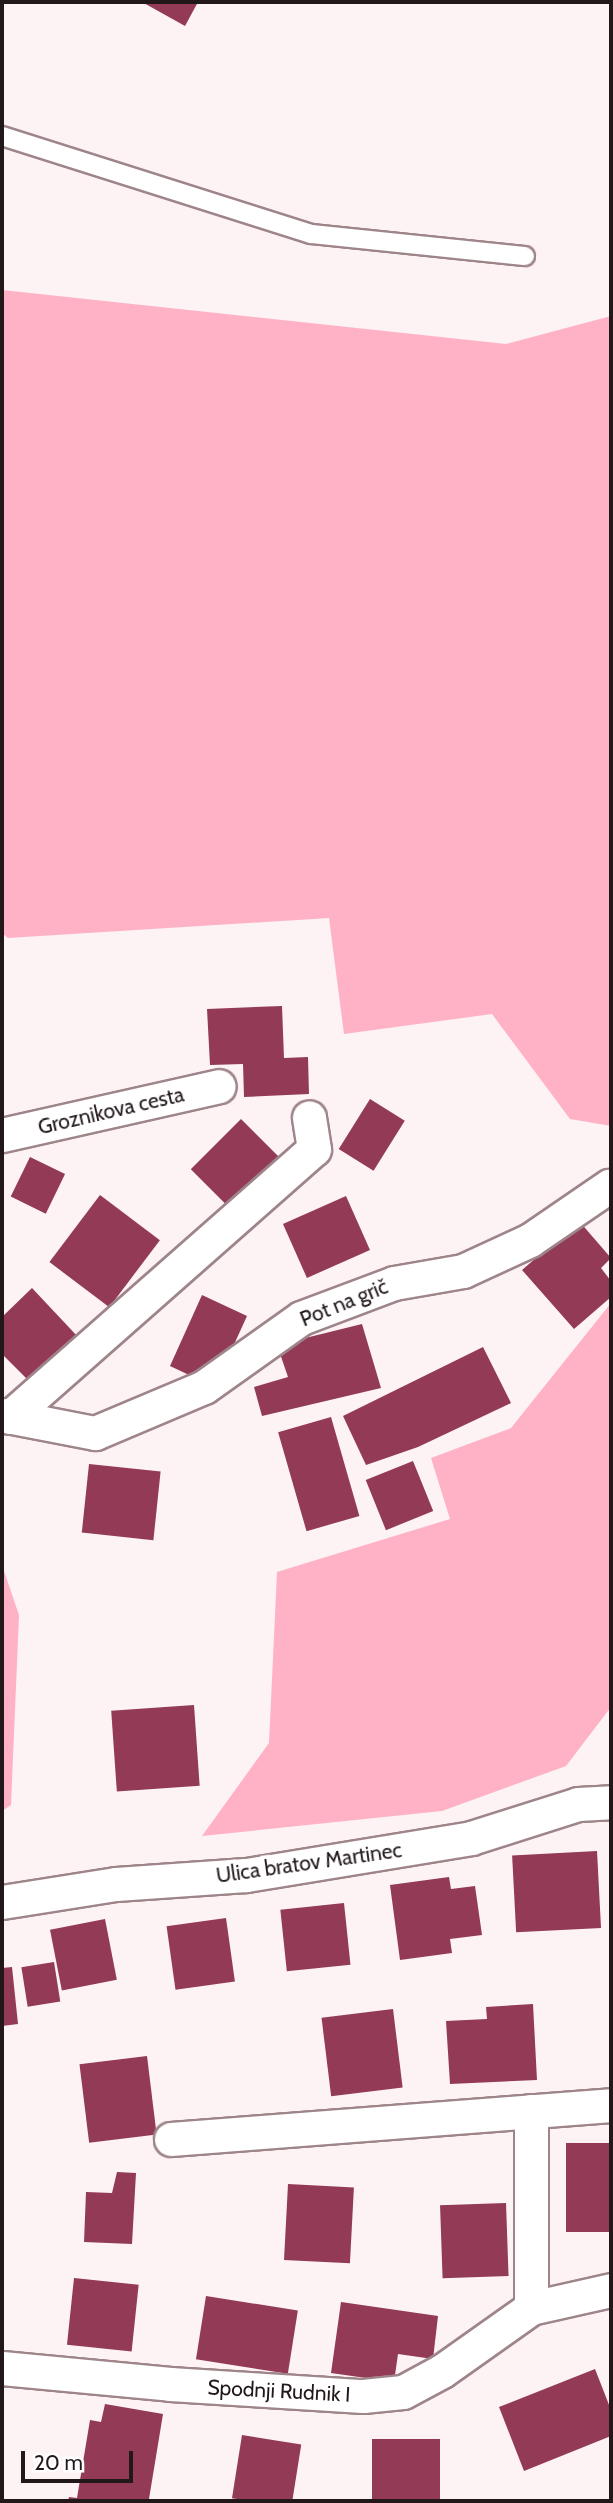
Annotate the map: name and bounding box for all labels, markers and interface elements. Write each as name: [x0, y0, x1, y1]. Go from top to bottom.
street label: Groznikova cesta: [36, 1082, 186, 1140]
street label: Pot na grič: [296, 1274, 392, 1332]
street label: Ulica bratov Martinec: [214, 1837, 404, 1889]
street label: Spodnji Rudnik I: [207, 2375, 351, 2407]
scale bar: [24, 2436, 136, 2480]
text: 20 m: [34, 2450, 83, 2475]

